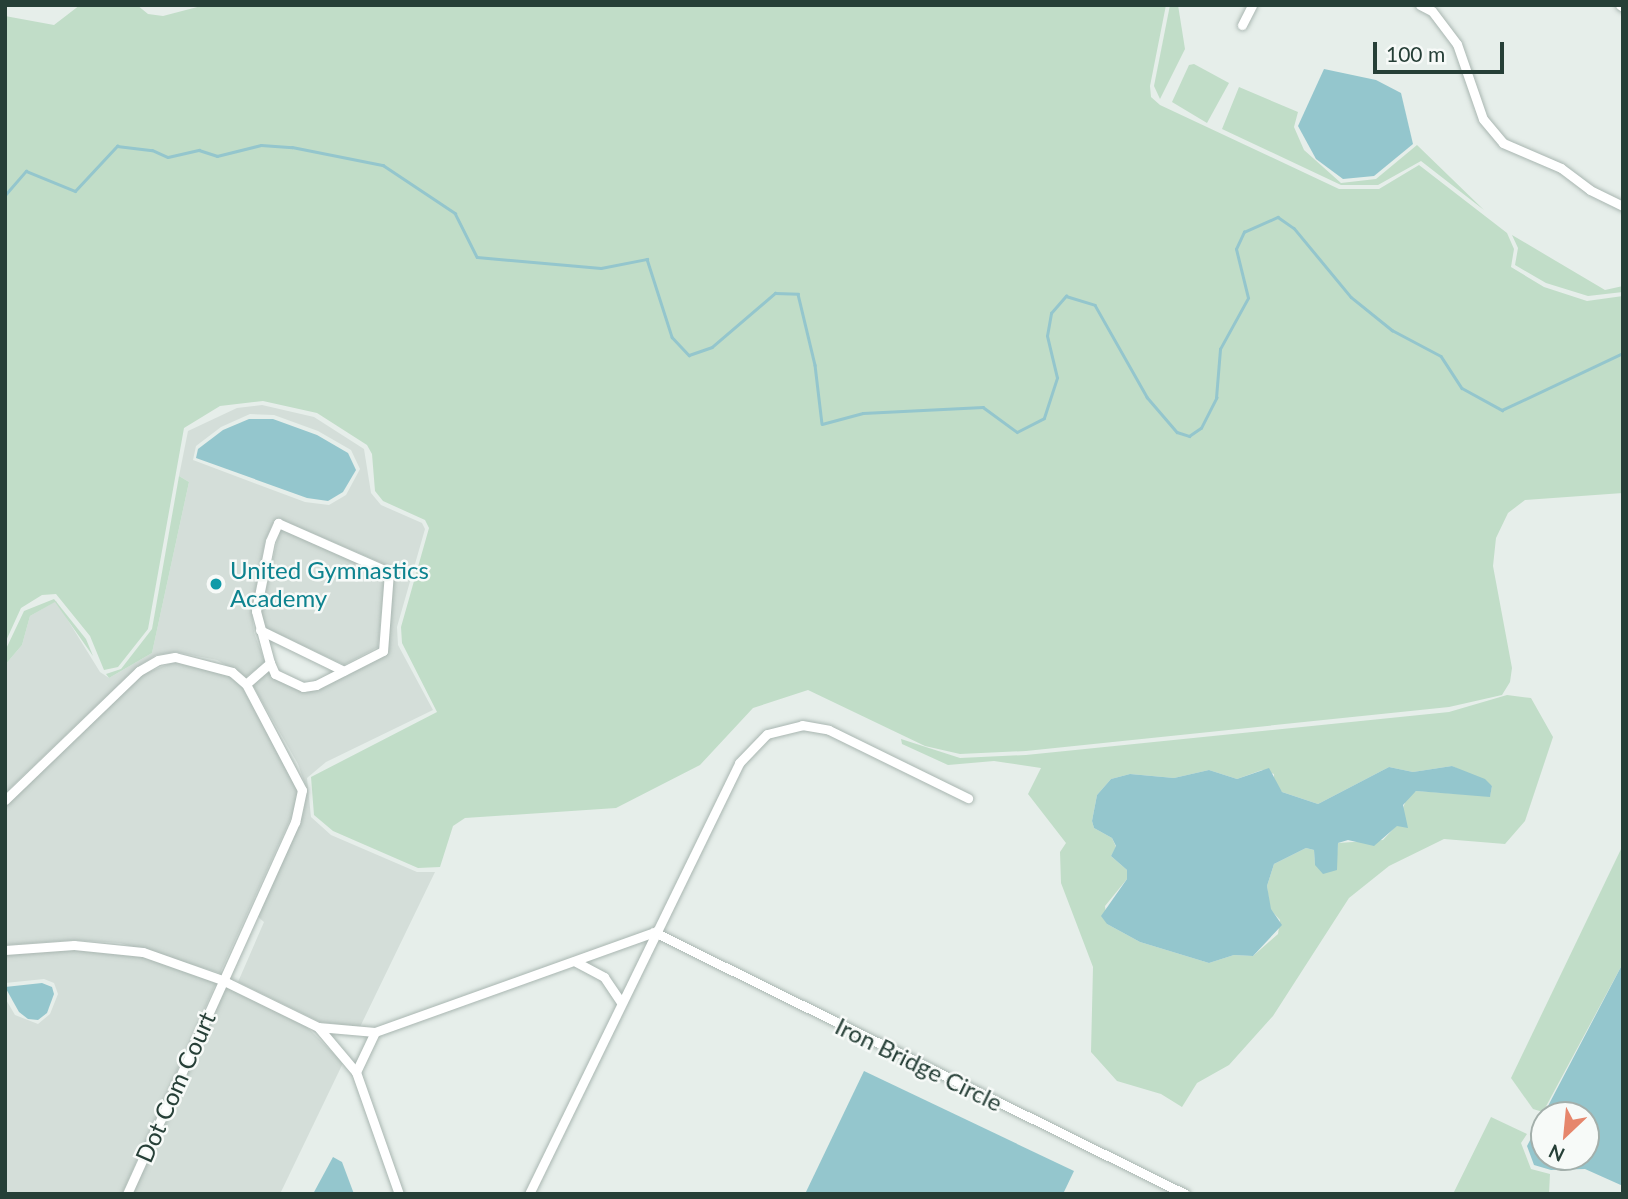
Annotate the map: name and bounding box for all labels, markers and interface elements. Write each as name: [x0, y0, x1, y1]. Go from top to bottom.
scale bar: [1376, 28, 1507, 72]
text: 100 m: [1386, 41, 1445, 66]
place label: United Gymnastics Academy: [230, 556, 429, 612]
marker: United Gymnastics Academy: [208, 576, 224, 592]
street label: Dot Com Court: [129, 1007, 221, 1167]
street label: Iron Bridge Circle: [831, 1011, 1007, 1117]
north arrow: [1530, 1101, 1600, 1171]
text: N: [1545, 1140, 1568, 1167]

